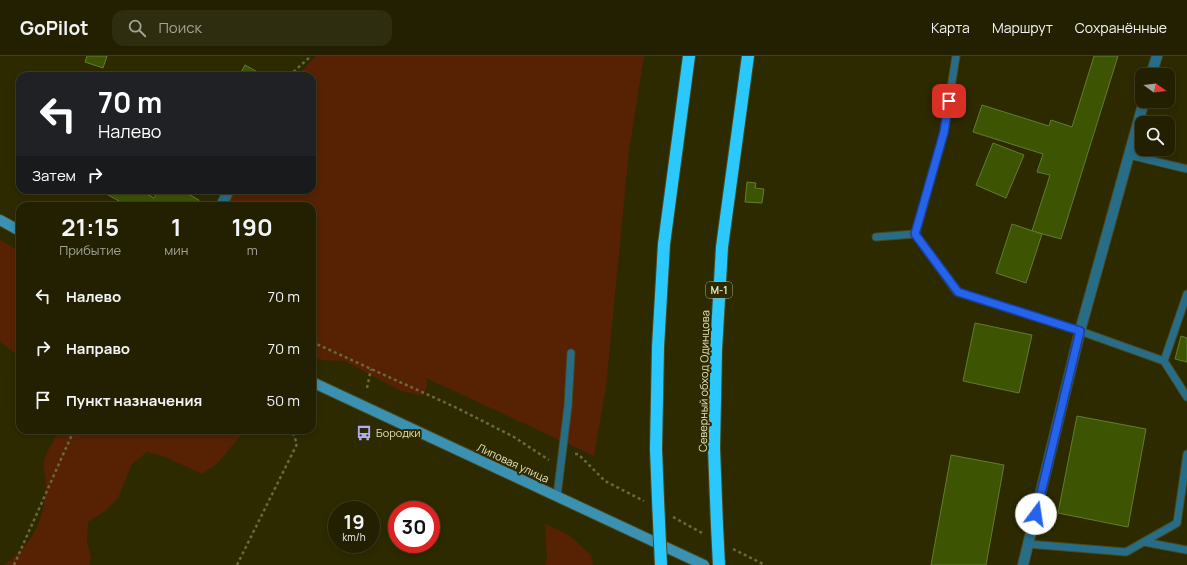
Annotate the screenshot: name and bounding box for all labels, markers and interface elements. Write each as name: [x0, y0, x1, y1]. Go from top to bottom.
search box: [112, 10, 392, 46]
text: GoPilot: [20, 15, 88, 41]
icon: search: [126, 17, 148, 39]
text: Поиск: [158, 17, 202, 38]
text: Карта: [931, 18, 970, 37]
text: Маршрут: [992, 18, 1053, 37]
text: Сохранённые: [1075, 18, 1167, 37]
north arrow: [1135, 68, 1175, 108]
map controls: [1135, 68, 1175, 156]
text: 70 m: [98, 83, 162, 121]
pin: [932, 84, 966, 118]
icon: left: [32, 88, 84, 140]
icon: arrive: [938, 90, 960, 112]
button: search: [1135, 116, 1175, 156]
text: Налево: [98, 119, 162, 143]
icon: right: [84, 164, 106, 186]
text: Затем: [32, 165, 76, 186]
text: 21:15: [61, 210, 119, 243]
text: 1: [171, 210, 182, 243]
text: 190: [232, 210, 273, 243]
text: Прибытие: [59, 241, 121, 259]
text: мин: [164, 241, 188, 259]
text: m: [247, 241, 258, 259]
road number: М-1: [706, 282, 732, 298]
icon: left: [32, 285, 54, 307]
text: Налево: [66, 286, 121, 307]
text: 70 m: [268, 286, 300, 307]
street label: Северный обход Одинцова: [695, 310, 712, 452]
icon: right: [32, 337, 54, 359]
text: Направо: [66, 338, 130, 359]
text: 70 m: [268, 338, 300, 359]
icon: arrive: [32, 389, 54, 411]
text: Пункт назначения: [66, 390, 202, 411]
text: 50 m: [266, 390, 300, 411]
bus stop icon: Бородки: [355, 424, 373, 442]
place label: Бородки: [376, 425, 420, 440]
street label: Липовая улица: [475, 439, 552, 486]
position arrow: [1015, 493, 1057, 535]
speed limit sign: 30: [388, 501, 440, 553]
text: 19: [343, 508, 365, 535]
text: km/h: [342, 530, 366, 544]

